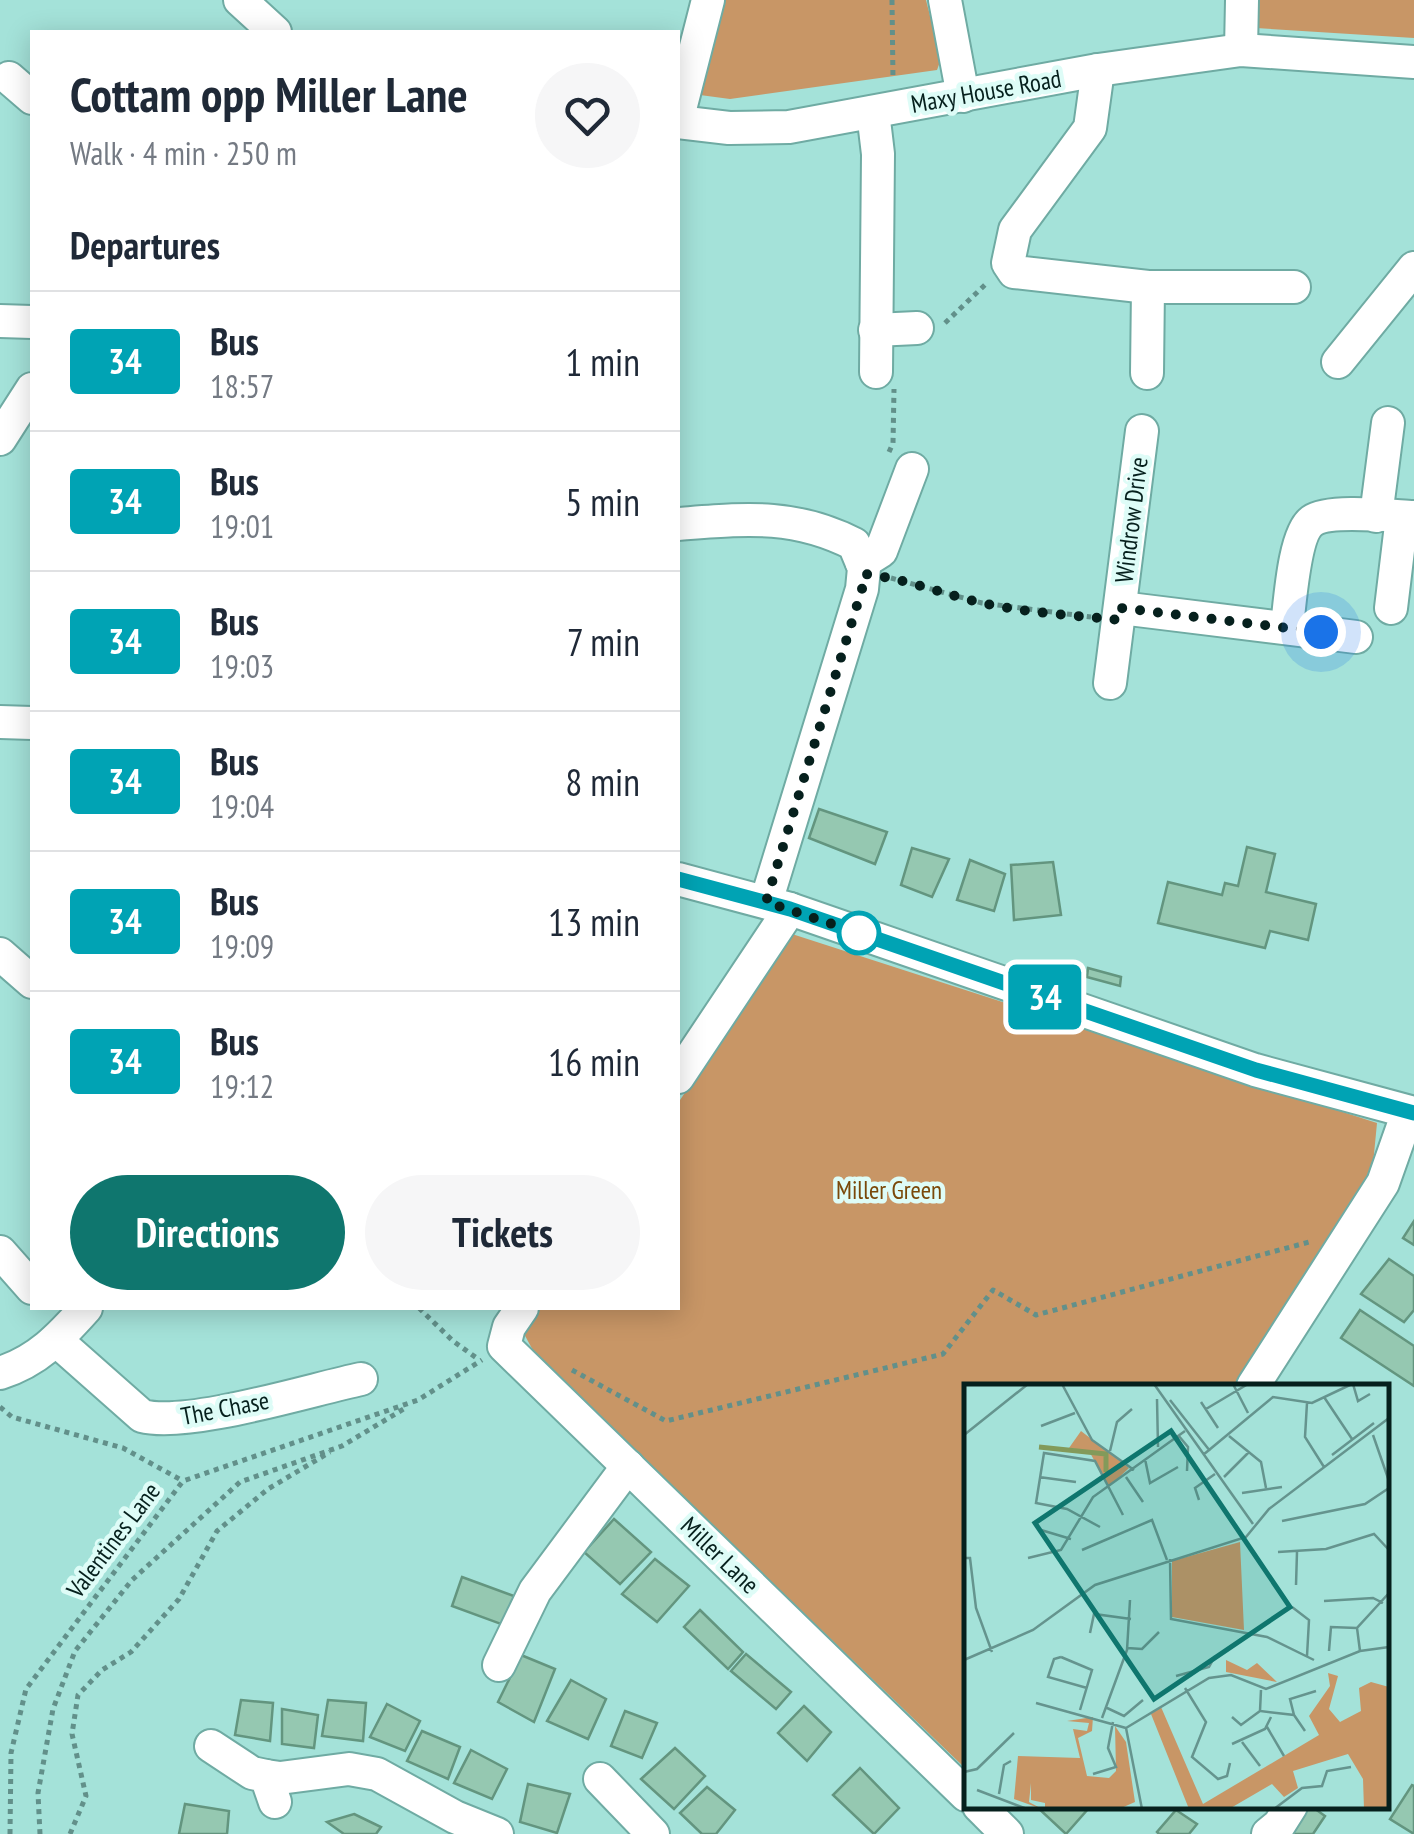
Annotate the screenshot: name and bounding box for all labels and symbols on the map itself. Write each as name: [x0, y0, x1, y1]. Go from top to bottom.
street label: Maxy House Road: [908, 62, 1064, 120]
street label: Windrow Drive: [1107, 455, 1155, 585]
your location: [1296, 607, 1346, 657]
unlabelled marker: [838, 912, 880, 954]
line badge: 34: [1000, 964, 1090, 1030]
park label: Miller Green: [836, 1174, 942, 1206]
street label: The Chase: [178, 1384, 272, 1432]
inset map: [964, 1384, 1389, 1809]
street label: Valentines Lane: [59, 1476, 167, 1605]
street label: Miller Lane: [674, 1510, 766, 1600]

